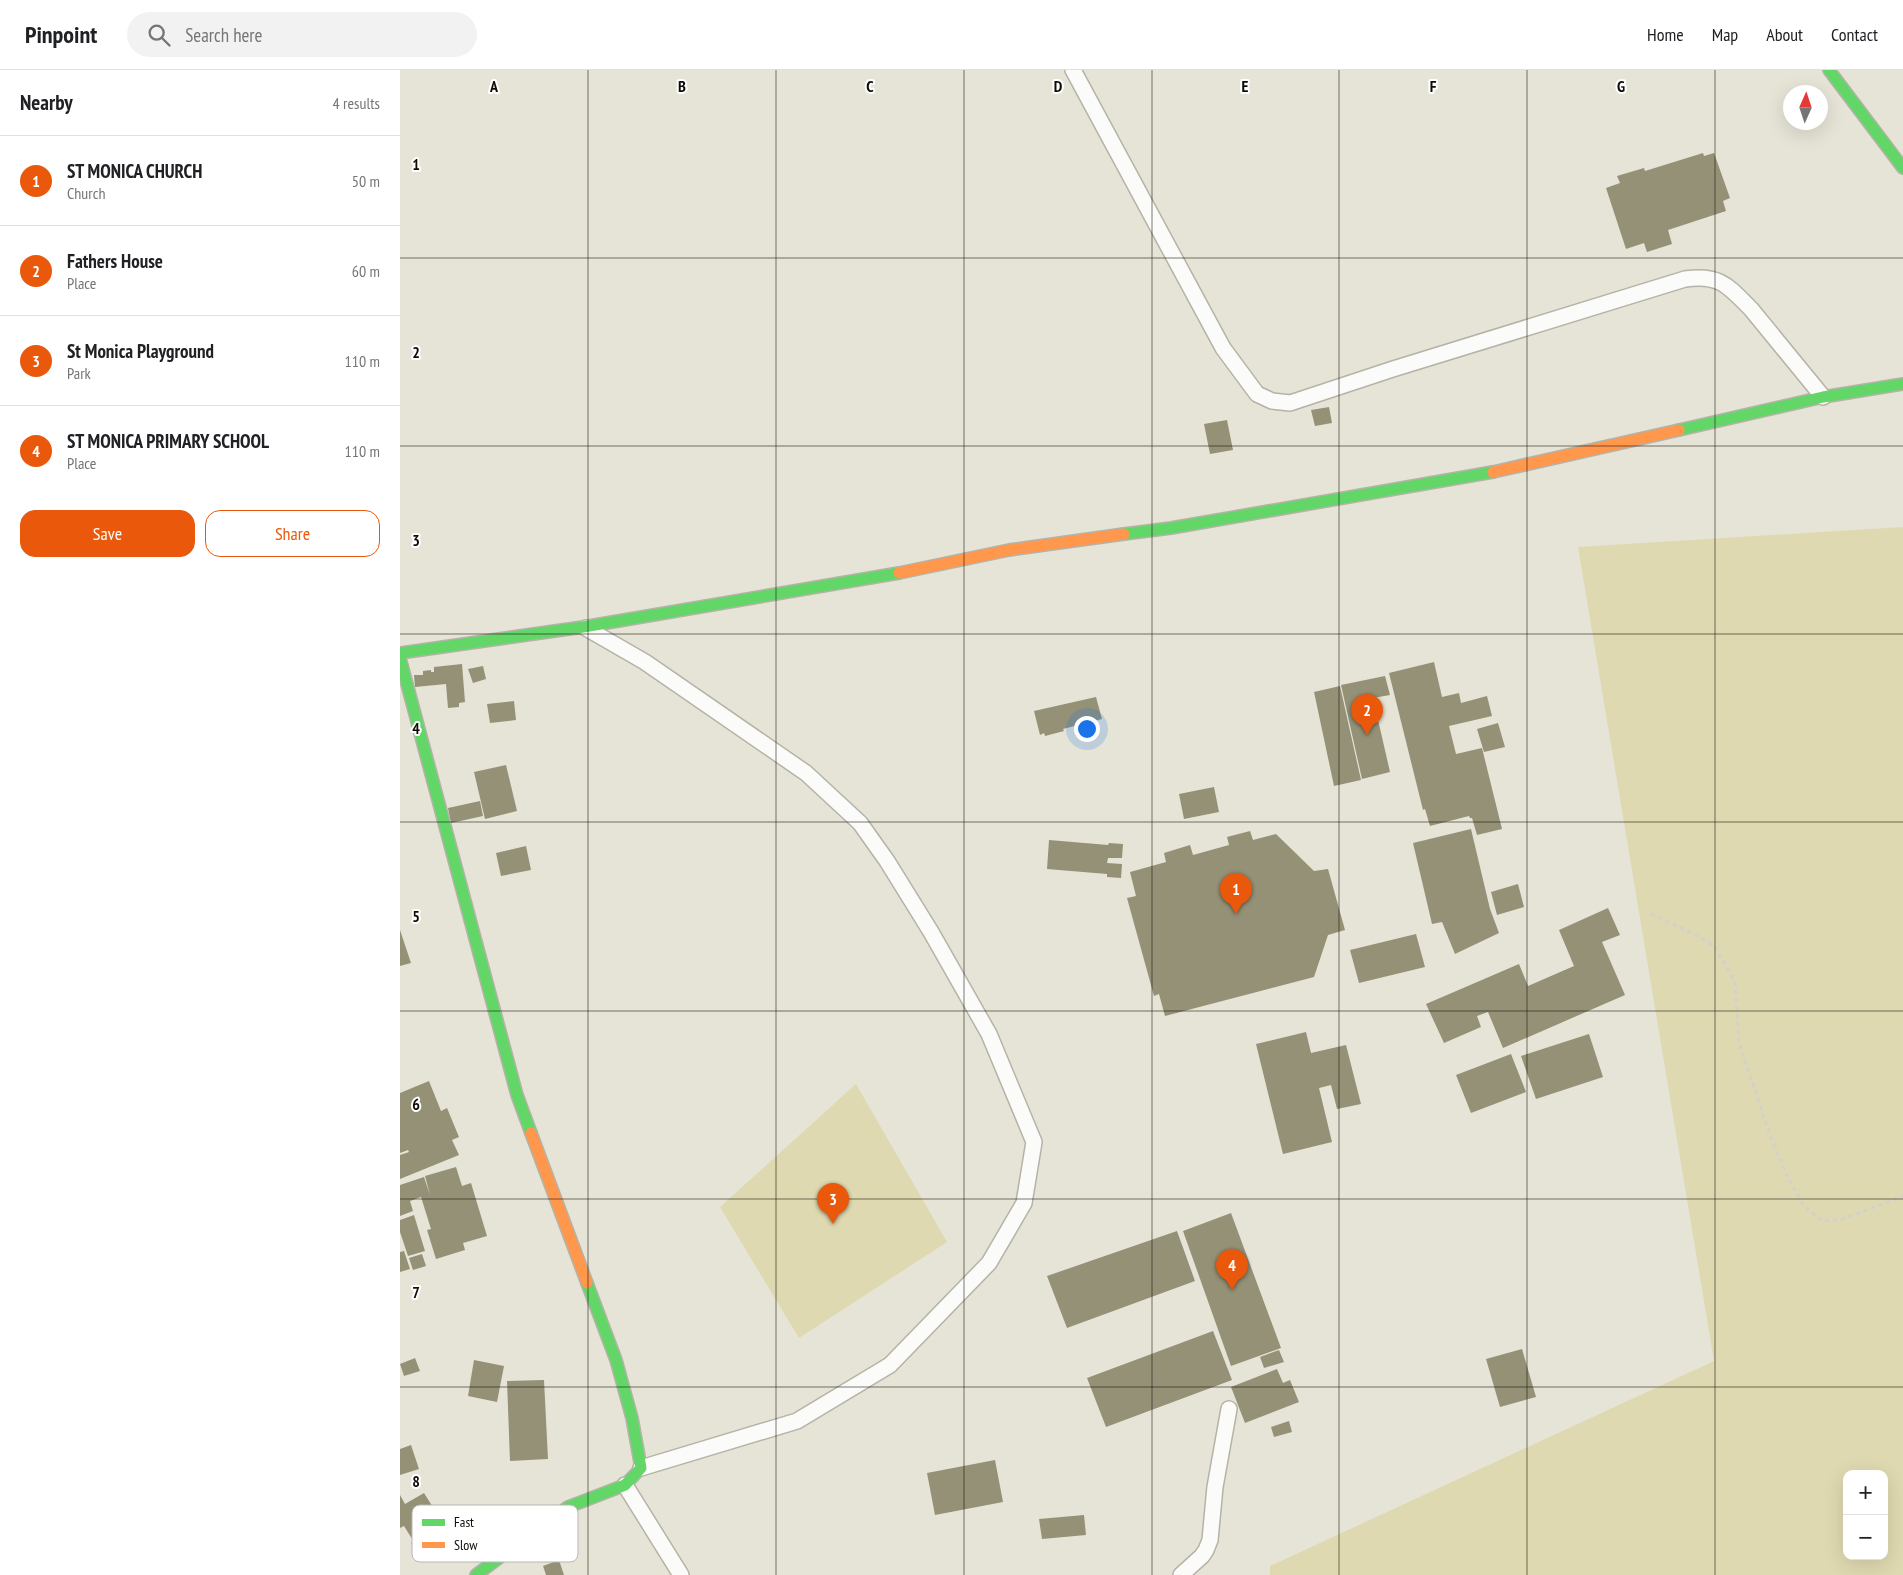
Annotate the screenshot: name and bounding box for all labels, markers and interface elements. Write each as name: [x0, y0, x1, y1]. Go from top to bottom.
search box: [127, 12, 477, 57]
text: Pinpoint: [25, 19, 97, 50]
icon: search: [145, 21, 173, 49]
text: Search here: [185, 23, 262, 47]
text: Home: [1647, 23, 1684, 46]
text: Map: [1712, 23, 1738, 46]
text: About: [1766, 23, 1803, 46]
text: Contact: [1831, 23, 1878, 46]
text: A: [489, 76, 499, 96]
text: B: [678, 76, 686, 96]
text: C: [866, 76, 874, 96]
text: D: [1054, 76, 1063, 96]
text: E: [1242, 76, 1249, 96]
text: F: [1430, 76, 1437, 96]
text: G: [1617, 76, 1625, 96]
north arrow: [1783, 85, 1828, 130]
text: Nearby: [20, 89, 73, 116]
text: 4 results: [333, 93, 380, 113]
text: 1: [412, 154, 420, 174]
text: ST MONICA CHURCH: [67, 159, 202, 183]
text: 1: [32, 171, 40, 191]
text: 50 m: [352, 171, 380, 191]
text: Church: [67, 183, 105, 203]
text: Fathers House: [67, 249, 163, 273]
text: 2: [32, 261, 40, 281]
text: 60 m: [352, 261, 380, 281]
text: Place: [67, 273, 96, 293]
text: St Monica Playground: [67, 339, 214, 363]
text: 2: [412, 342, 420, 362]
text: 3: [32, 351, 40, 371]
text: 110 m: [345, 351, 380, 371]
text: Park: [67, 363, 91, 383]
text: ST MONICA PRIMARY SCHOOL: [67, 429, 269, 453]
text: 4: [32, 441, 40, 461]
text: 110 m: [345, 441, 380, 461]
text: Place: [67, 453, 96, 473]
button: Save: [20, 510, 195, 557]
button: Share: [205, 510, 380, 557]
text: 3: [412, 530, 420, 550]
pin: 2: [1351, 694, 1383, 735]
your location: [1074, 716, 1100, 742]
text: 4: [412, 718, 420, 738]
pin: 1: [1220, 873, 1252, 914]
text: 5: [412, 906, 420, 926]
text: 6: [412, 1094, 420, 1114]
pin: 3: [817, 1183, 849, 1224]
pin: 4: [1216, 1249, 1248, 1290]
text: 7: [412, 1282, 420, 1302]
map controls: [1843, 1470, 1888, 1560]
button: +: [1843, 1470, 1888, 1515]
text: 8: [412, 1471, 420, 1491]
legend: [412, 1505, 578, 1562]
text: Fast: [454, 1513, 474, 1531]
button: −: [1843, 1515, 1888, 1560]
text: Slow: [454, 1536, 478, 1554]

